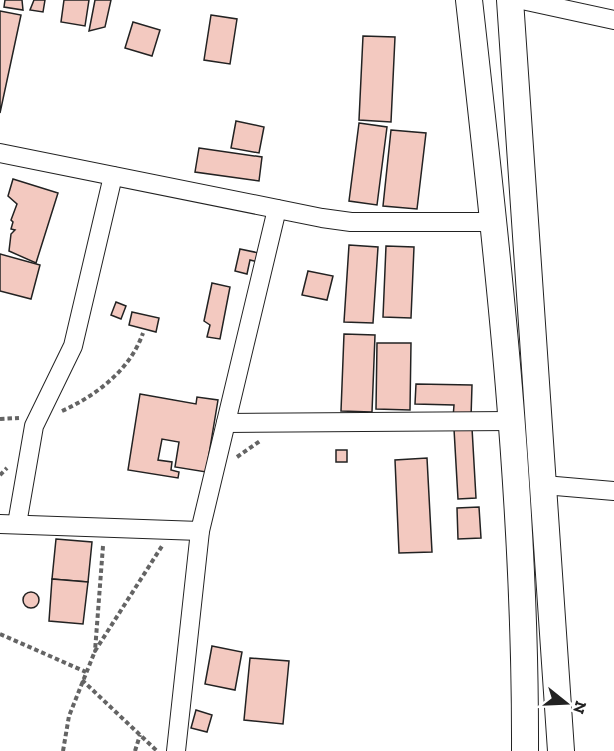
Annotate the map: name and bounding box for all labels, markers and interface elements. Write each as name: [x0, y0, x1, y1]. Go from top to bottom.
north arrow: [536, 673, 596, 733]
text: N: [569, 699, 591, 716]

